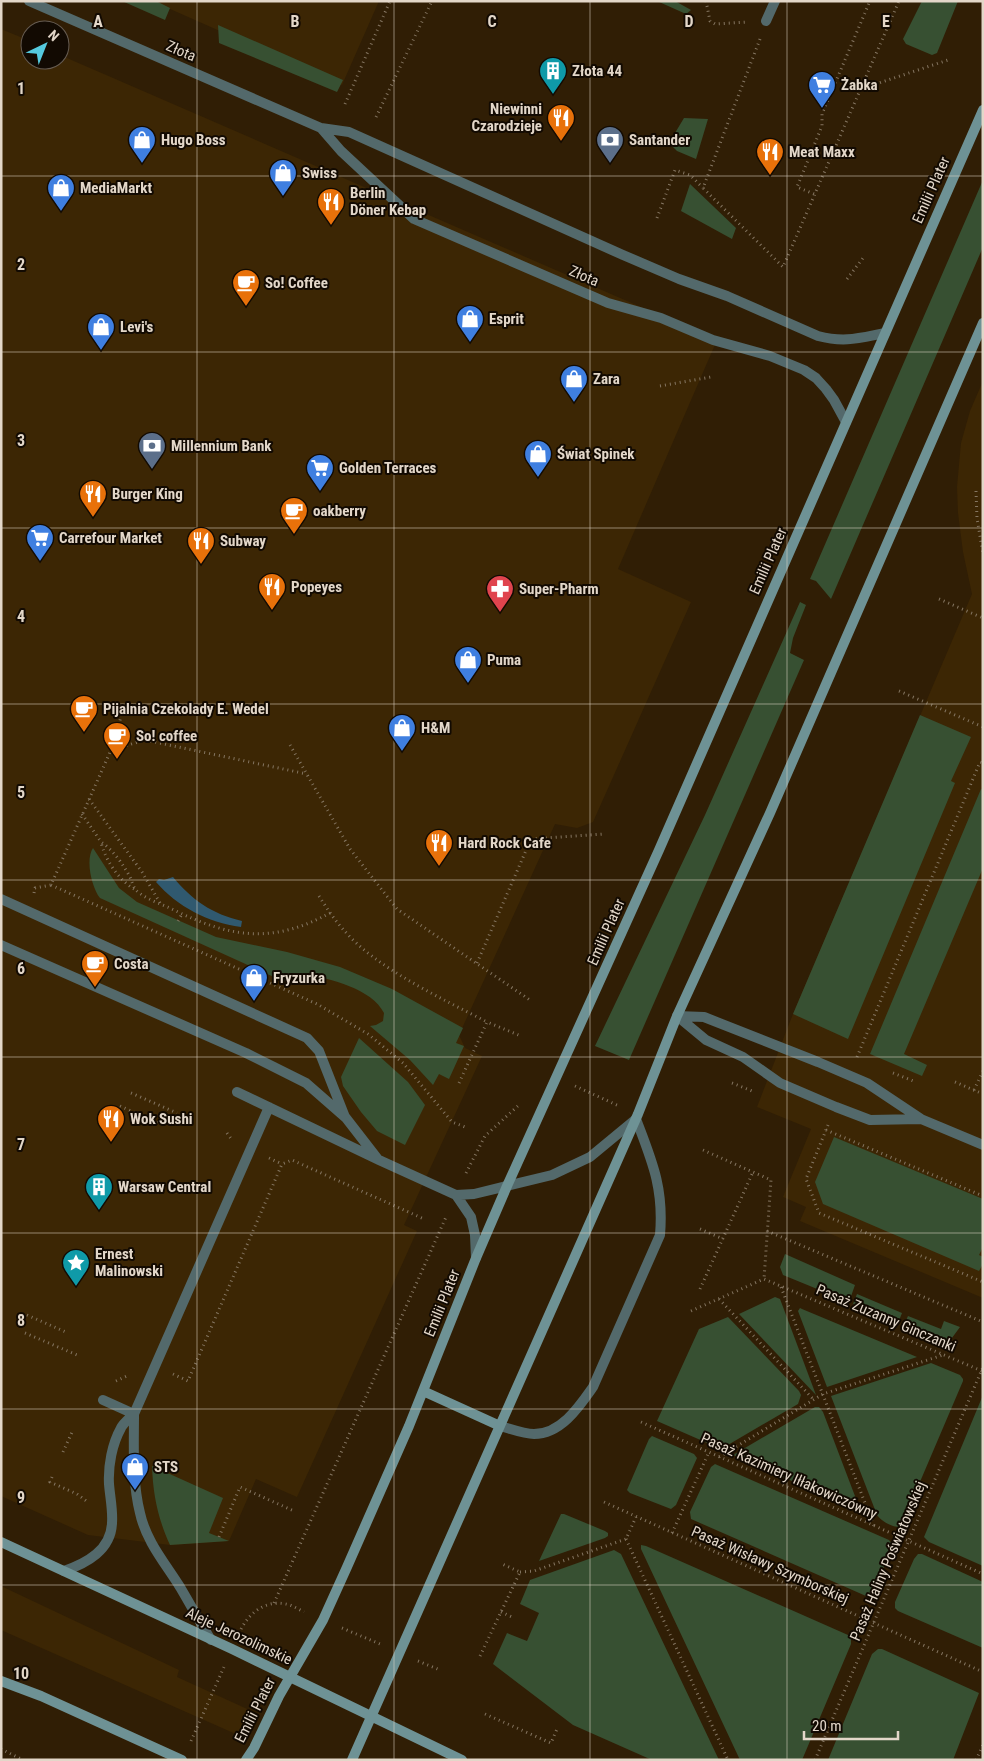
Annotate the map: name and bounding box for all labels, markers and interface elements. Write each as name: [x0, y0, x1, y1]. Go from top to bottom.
text: A: [93, 12, 103, 31]
text: B: [291, 12, 300, 31]
text: C: [487, 12, 497, 31]
text: D: [684, 12, 694, 31]
text: E: [882, 12, 890, 31]
north arrow: [20, 20, 70, 70]
text: N: [45, 27, 62, 44]
street label: Złota: [163, 37, 199, 65]
building icon: Złota 44: [538, 56, 568, 95]
place label: Złota 44: [572, 62, 622, 80]
supermarket icon: Żabka: [807, 70, 837, 109]
place label: Żabka: [841, 76, 878, 94]
text: 1: [17, 79, 25, 98]
place label: Niewinni Czarodzieje: [471, 100, 542, 135]
restaurant icon: Niewinni Czarodzieje: [546, 103, 576, 142]
shop icon: Hugo Boss: [127, 125, 157, 164]
bank icon: Santander: [595, 125, 625, 164]
place label: Hugo Boss: [161, 131, 226, 149]
place label: Santander: [629, 131, 690, 149]
restaurant icon: Meat Maxx: [755, 137, 785, 176]
place label: Meat Maxx: [789, 143, 855, 161]
street label: Emilii Plater: [908, 154, 954, 226]
shop icon: Swiss: [268, 158, 298, 197]
place label: Swiss: [302, 164, 337, 182]
shop icon: MediaMarkt: [46, 173, 76, 212]
place label: MediaMarkt: [80, 179, 152, 197]
place label: Berlin Döner Kebap: [350, 184, 426, 219]
restaurant icon: Berlin Döner Kebap: [316, 187, 346, 226]
text: 2: [17, 255, 25, 274]
street label: Złota: [566, 262, 602, 290]
cafe icon: So! Coffee: [231, 268, 261, 307]
place label: So! Coffee: [265, 274, 328, 292]
shop icon: Esprit: [455, 304, 485, 343]
place label: Esprit: [489, 310, 524, 328]
shop icon: Levi's: [86, 312, 116, 351]
place label: Levi's: [120, 318, 154, 336]
shop icon: Zara: [559, 364, 589, 403]
place label: Zara: [593, 370, 620, 388]
text: 3: [17, 431, 25, 450]
bank icon: Millennium Bank: [137, 431, 167, 470]
place label: Millennium Bank: [171, 437, 272, 455]
shop icon: Świat Spinek: [523, 439, 553, 478]
place label: Świat Spinek: [557, 445, 635, 463]
supermarket icon: Golden Terraces: [305, 453, 335, 492]
place label: Golden Terraces: [339, 459, 437, 477]
restaurant icon: Burger King: [78, 479, 108, 518]
place label: Burger King: [112, 485, 183, 503]
cafe icon: oakberry: [279, 496, 309, 535]
place label: oakberry: [313, 502, 366, 520]
supermarket icon: Carrefour Market: [25, 523, 55, 562]
street label: Emilii Plater: [745, 525, 791, 597]
restaurant icon: Subway: [186, 526, 216, 565]
place label: Carrefour Market: [59, 529, 162, 547]
place label: Subway: [220, 532, 266, 550]
restaurant icon: Popeyes: [257, 572, 287, 611]
pharmacy icon: Super-Pharm: [485, 574, 515, 613]
place label: Popeyes: [291, 578, 342, 596]
place label: Super-Pharm: [519, 580, 599, 598]
text: 4: [17, 607, 25, 626]
shop icon: Puma: [453, 645, 483, 684]
place label: Puma: [487, 651, 521, 669]
cafe icon: Pijalnia Czekolady E. Wedel: [69, 694, 99, 733]
place label: Pijalnia Czekolady E. Wedel: [103, 700, 269, 718]
shop icon: H&M: [387, 713, 417, 752]
place label: H&M: [421, 719, 450, 737]
cafe icon: So! coffee: [102, 721, 132, 760]
place label: So! coffee: [136, 727, 197, 745]
text: 5: [17, 783, 25, 802]
restaurant icon: Hard Rock Cafe: [424, 828, 454, 867]
place label: Hard Rock Cafe: [458, 834, 551, 852]
street label: Emilii Plater: [583, 896, 629, 968]
cafe icon: Costa: [80, 949, 110, 988]
place label: Costa: [114, 955, 149, 973]
text: 6: [17, 959, 25, 978]
shop icon: Fryzurka: [239, 963, 269, 1002]
place label: Fryzurka: [273, 969, 325, 987]
restaurant icon: Wok Sushi: [96, 1104, 126, 1143]
place label: Wok Sushi: [130, 1110, 193, 1128]
text: 7: [17, 1135, 25, 1154]
building icon: Warsaw Central: [84, 1172, 114, 1211]
place label: Warsaw Central: [118, 1178, 211, 1196]
place label: Ernest Malinowski: [95, 1245, 163, 1280]
place icon: Ernest Malinowski: [61, 1248, 91, 1287]
street label: Emilii Plater: [420, 1266, 464, 1339]
street label: Pasaż Zuzanny Ginczanki: [813, 1280, 959, 1356]
text: 8: [17, 1311, 25, 1330]
street label: Pasaż Kazimiery Iłłakowiczówny: [698, 1429, 880, 1523]
shop icon: STS: [120, 1452, 150, 1491]
place label: STS: [154, 1458, 178, 1476]
street label: Pasaż Haliny Poświatowskiej: [846, 1478, 930, 1644]
text: 9: [17, 1488, 25, 1507]
street label: Pasaż Wisławy Szymborskiej: [689, 1522, 851, 1608]
street label: Aleje Jerozolimskie: [183, 1603, 295, 1669]
text: 10: [13, 1664, 29, 1683]
street label: Emilii Plater: [231, 1674, 279, 1746]
scale bar: [804, 1708, 898, 1740]
text: 20 m: [812, 1717, 842, 1735]

